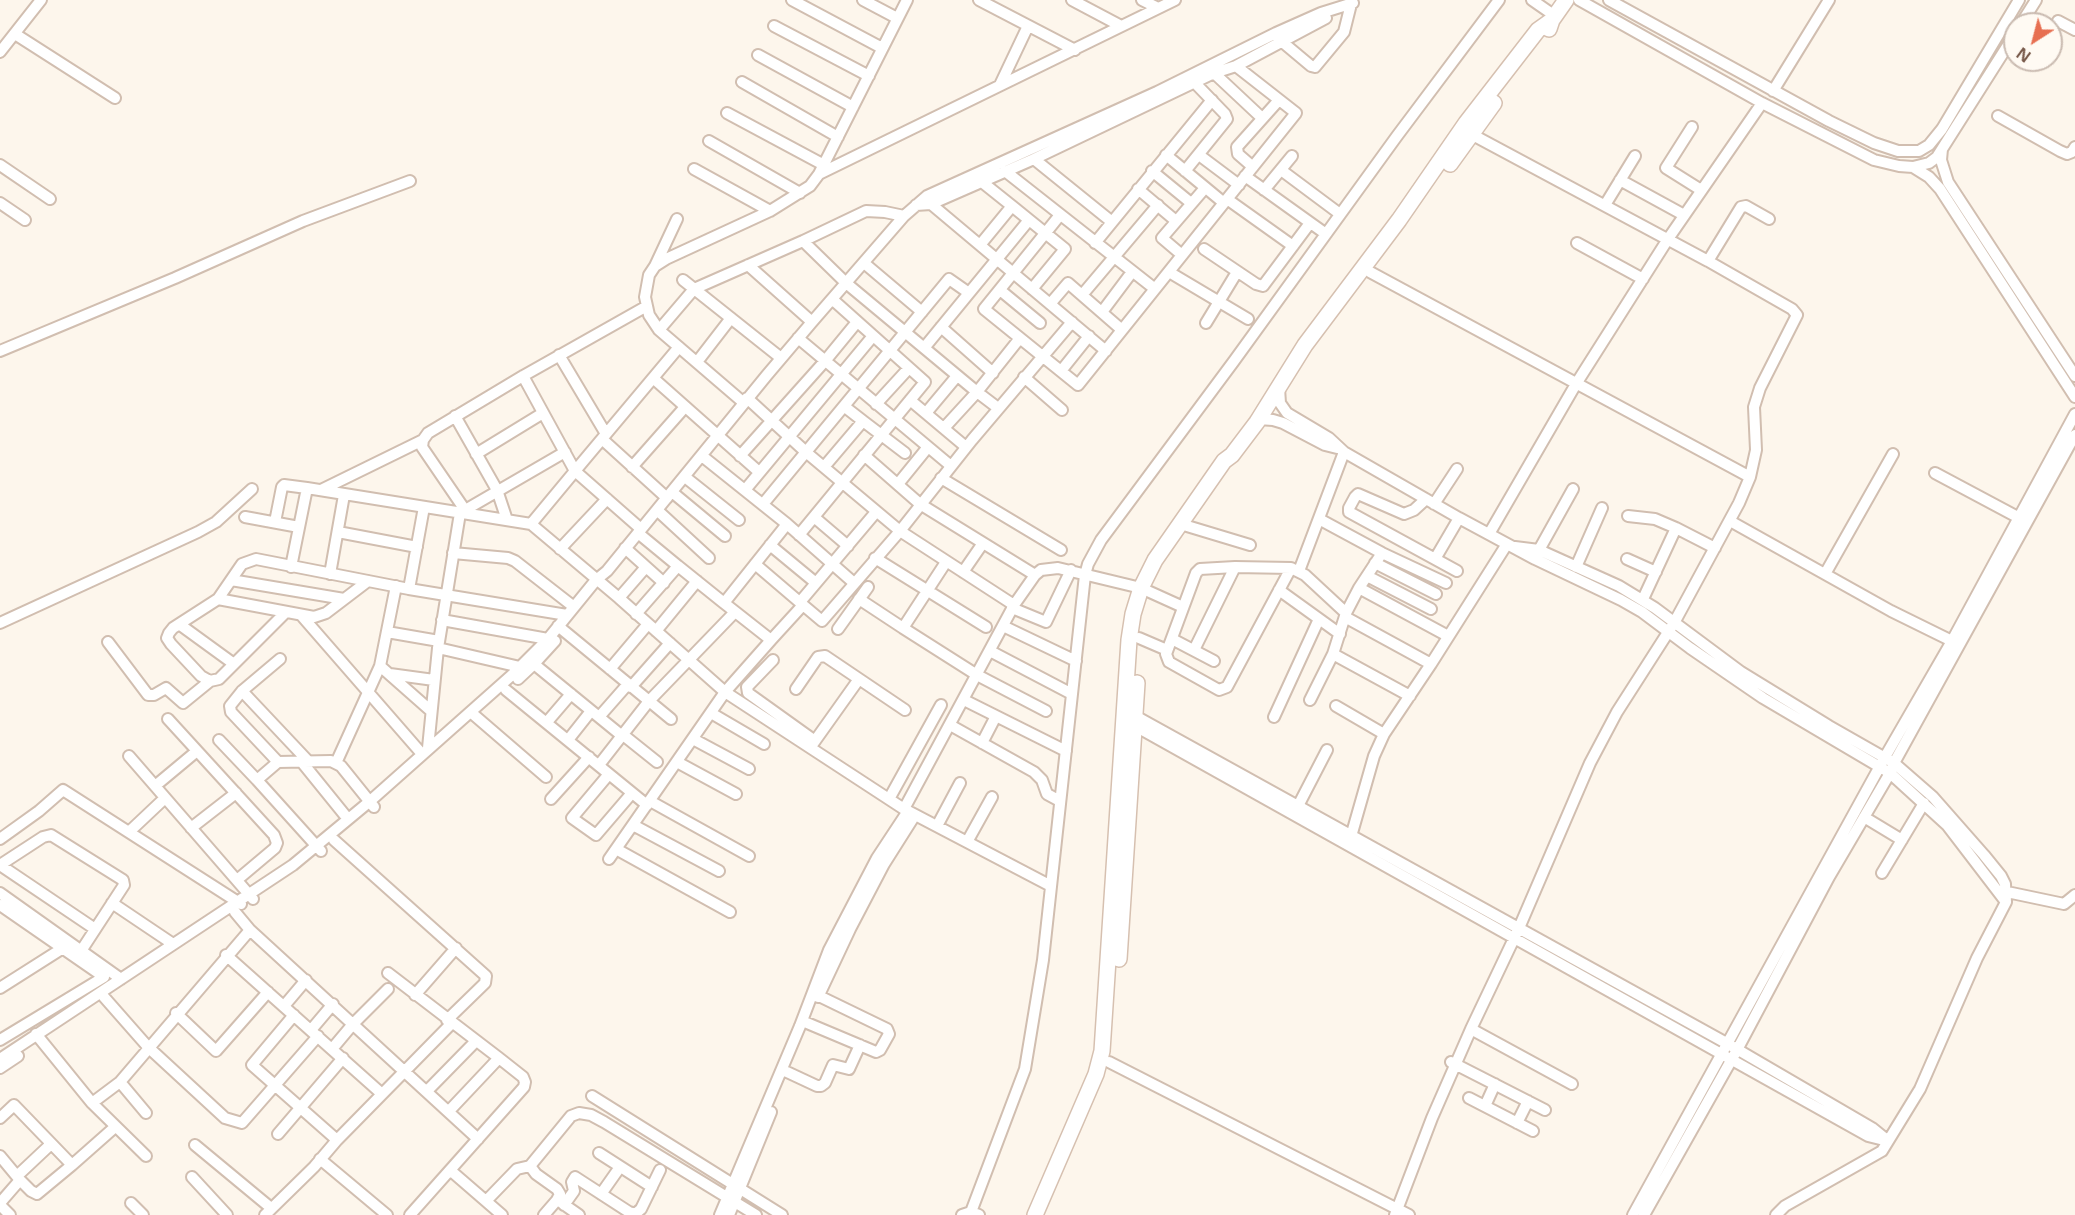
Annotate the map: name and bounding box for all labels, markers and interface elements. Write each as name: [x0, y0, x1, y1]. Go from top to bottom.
north arrow: [2003, 12, 2063, 72]
text: N: [2012, 42, 2035, 68]

